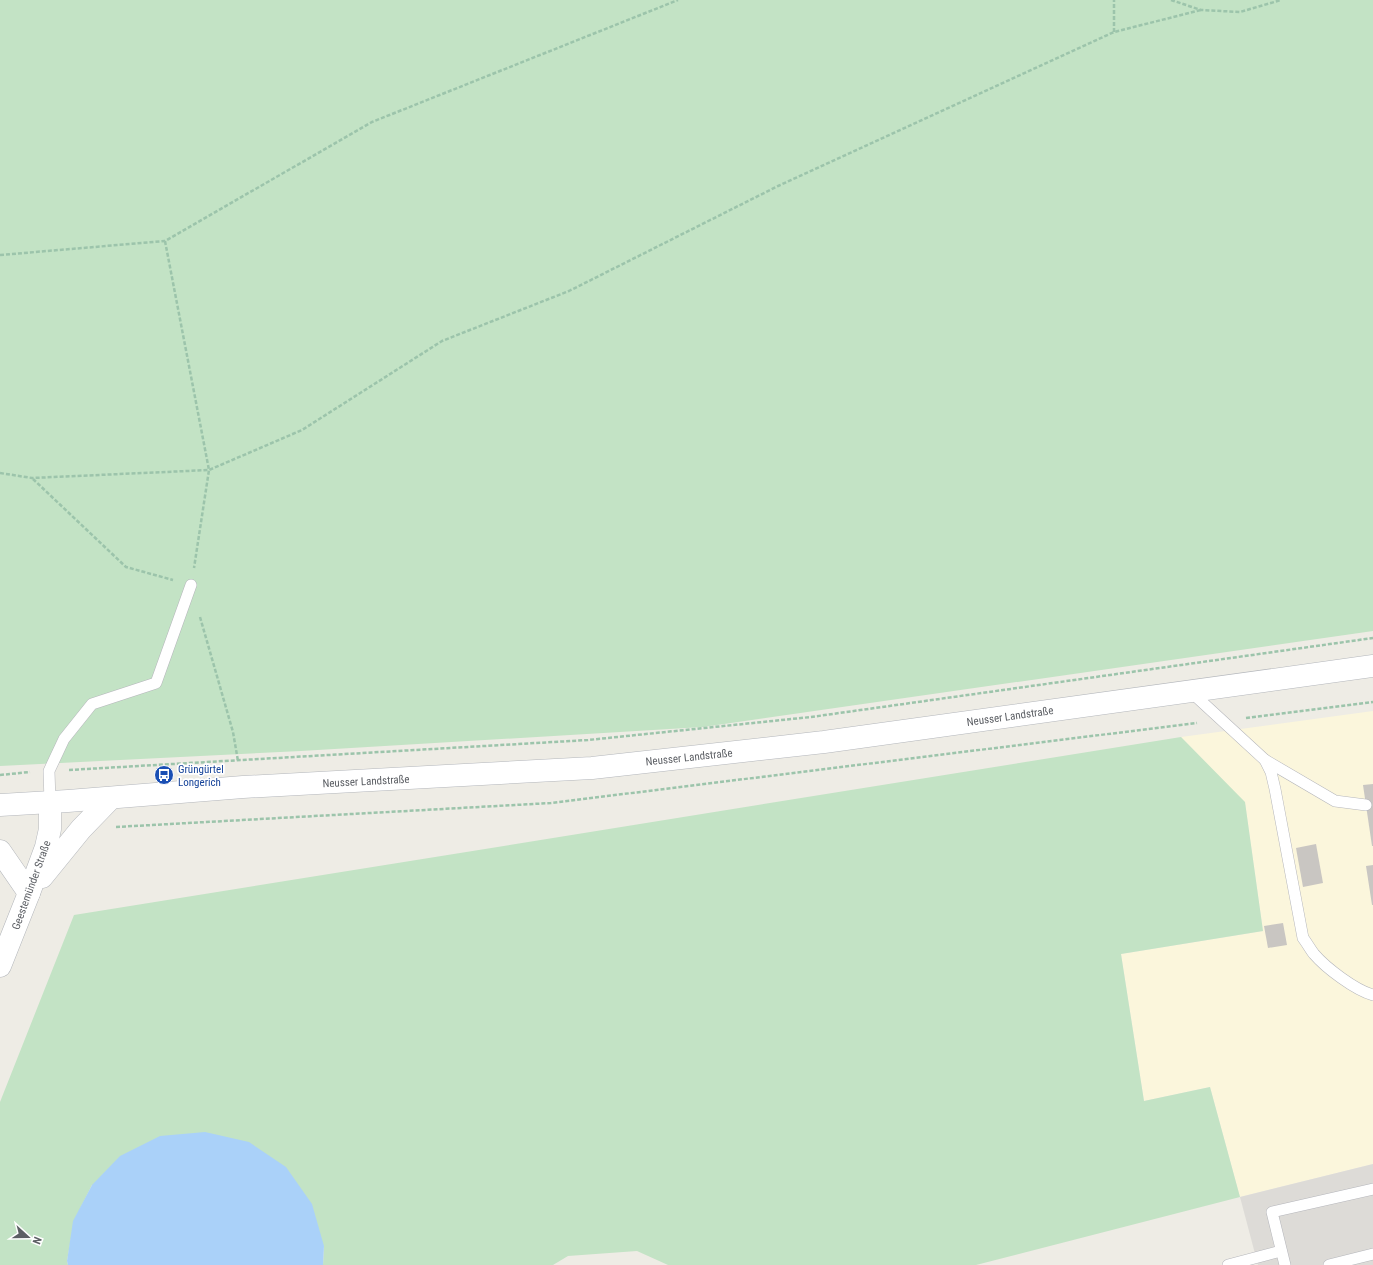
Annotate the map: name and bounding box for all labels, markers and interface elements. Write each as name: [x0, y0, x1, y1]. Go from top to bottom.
street label: Neusser Landstraße: [966, 704, 1054, 729]
street label: Neusser Landstraße: [645, 746, 733, 769]
place label: Grüngürtel Longerich: [178, 763, 224, 789]
bus stop icon: Grüngürtel Longerich: [153, 764, 175, 786]
street label: Neusser Landstraße: [322, 773, 410, 790]
street label: Geestemünder Straße: [9, 839, 54, 932]
north arrow: [8, 1217, 48, 1257]
text: N: [30, 1235, 44, 1246]

